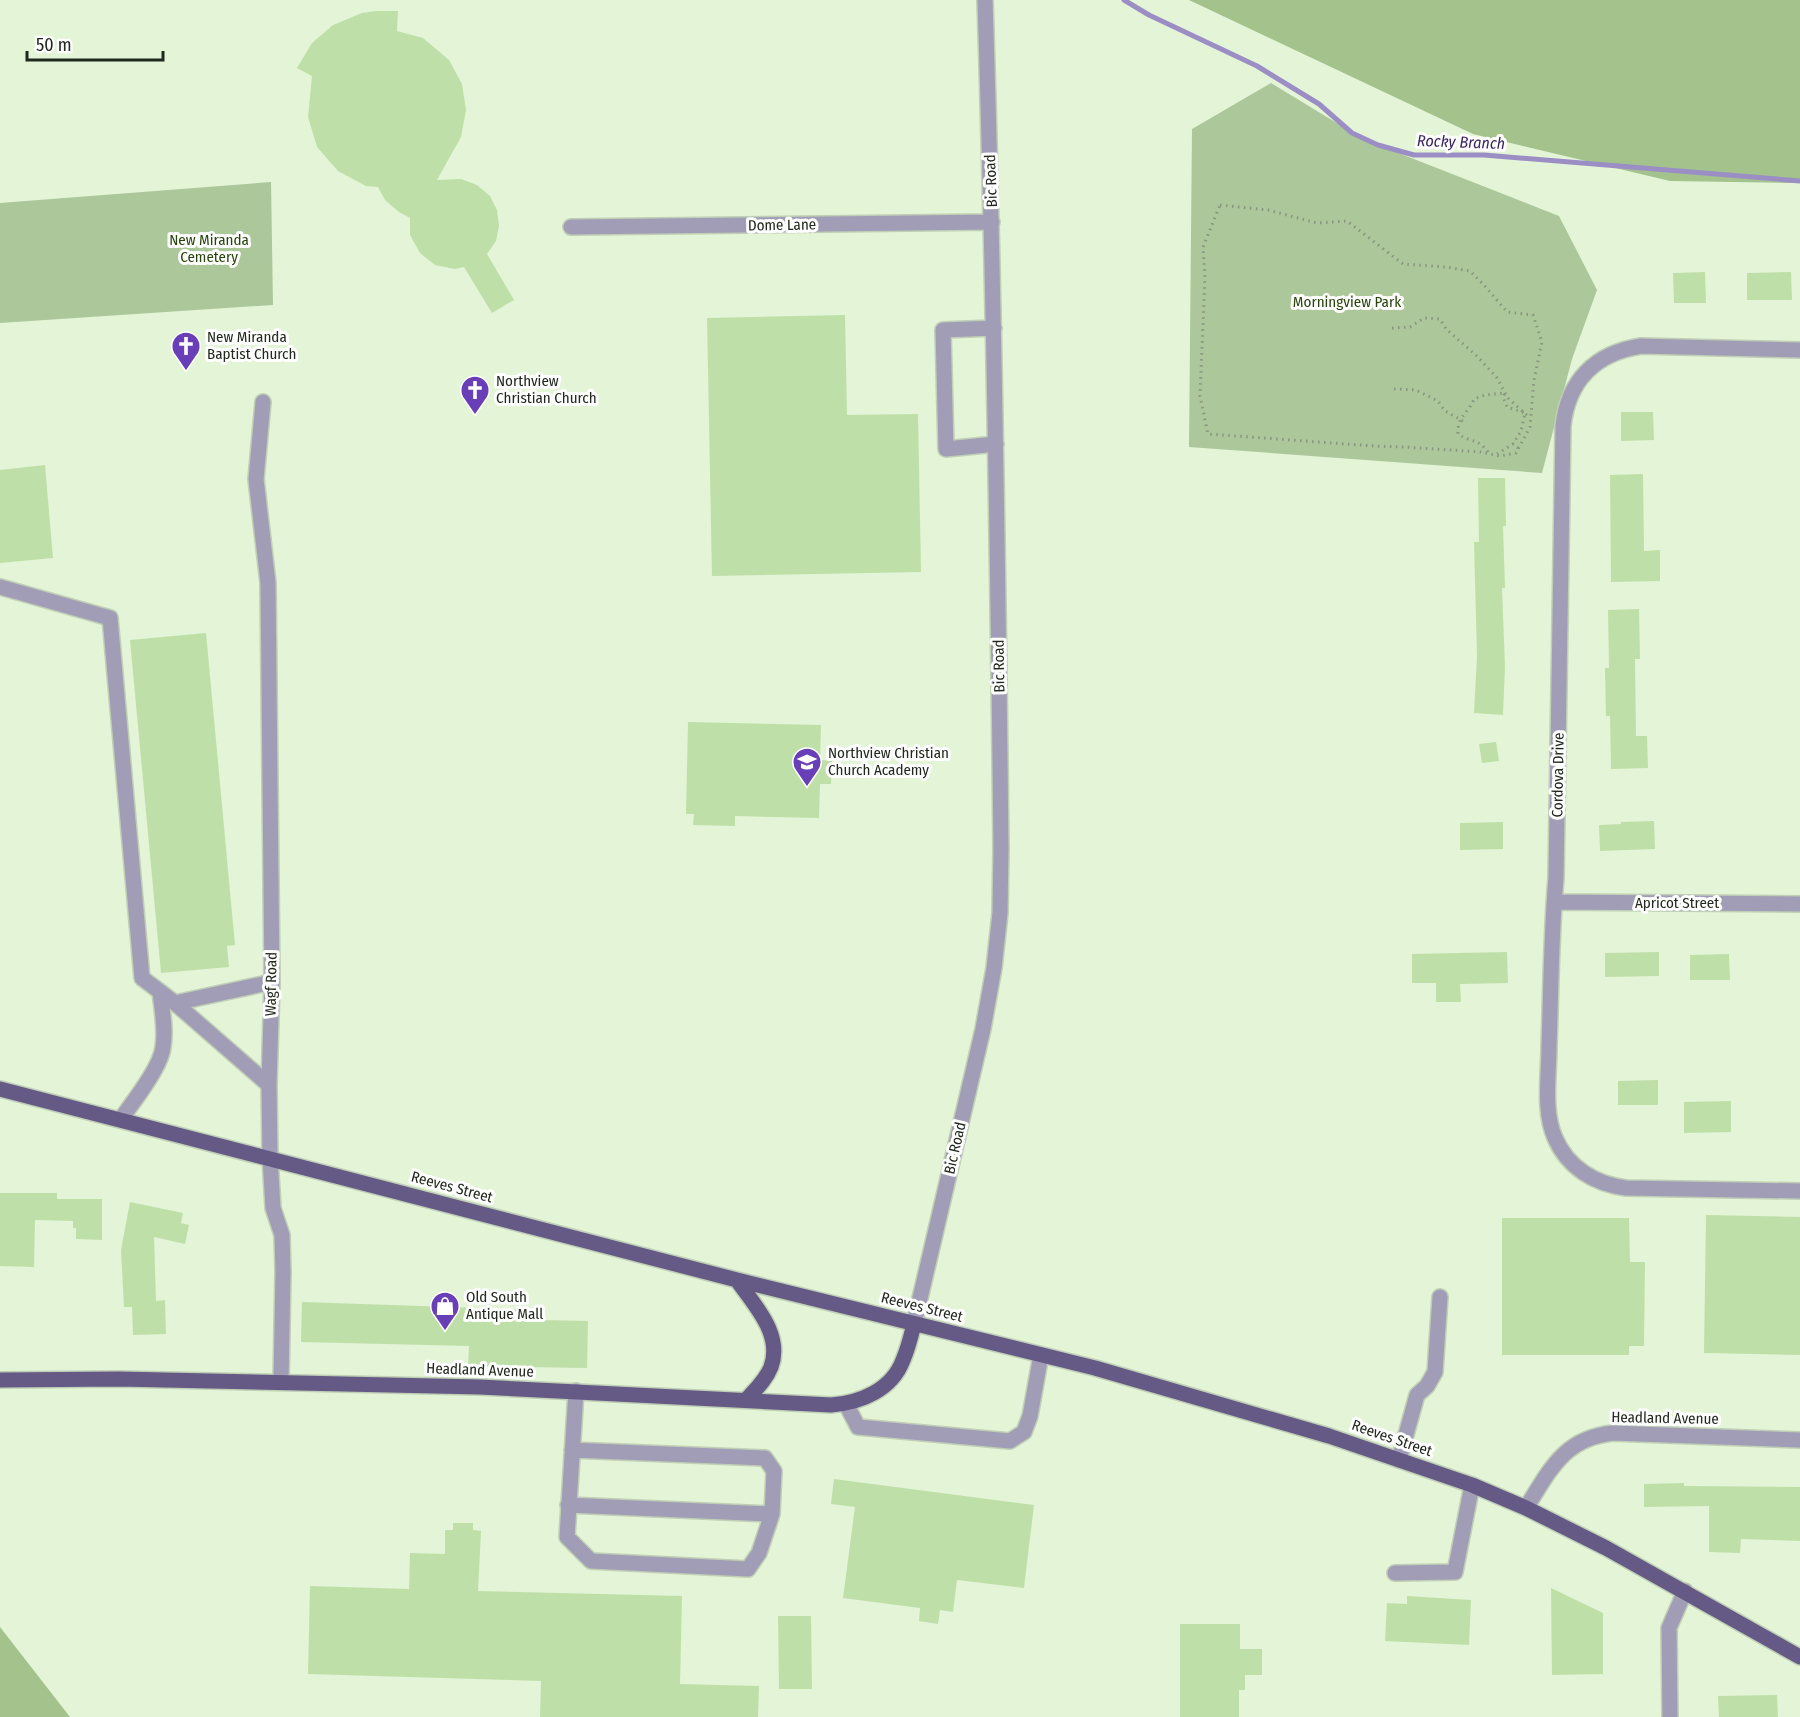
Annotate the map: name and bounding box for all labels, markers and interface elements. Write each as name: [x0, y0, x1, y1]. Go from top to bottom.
scale bar: [27, 24, 164, 62]
text: 50 m: [36, 34, 72, 56]
water label: Rocky Branch: [1417, 131, 1505, 153]
street label: Bic Road: [981, 154, 1001, 208]
street label: Dome Lane: [748, 215, 816, 235]
park label: New Miranda Cemetery: [169, 231, 249, 266]
park label: Morningview Park: [1293, 293, 1401, 311]
place label: New Miranda Baptist Church: [207, 328, 296, 363]
church icon: New Miranda Baptist Church: [170, 330, 202, 372]
place label: Northview Christian Church: [496, 372, 597, 407]
church icon: Northview Christian Church: [459, 374, 491, 416]
street label: Bic Road: [990, 639, 1008, 693]
street label: Cordova Drive: [1548, 732, 1568, 818]
place label: Northview Christian Church Academy: [828, 744, 949, 779]
school or university icon: Northview Christian Church Academy: [791, 746, 823, 788]
street label: Apricot Street: [1635, 894, 1719, 912]
street label: Wagf Road: [261, 952, 281, 1016]
street label: Bic Road: [940, 1120, 970, 1176]
street label: Reeves Street: [409, 1167, 495, 1207]
place label: Old South Antique Mall: [466, 1288, 543, 1323]
street label: Reeves Street: [879, 1288, 965, 1326]
shop icon: Old South Antique Mall: [429, 1290, 461, 1332]
street label: Headland Avenue: [426, 1359, 534, 1381]
street label: Headland Avenue: [1611, 1408, 1719, 1428]
street label: Reeves Street: [1350, 1416, 1435, 1460]

